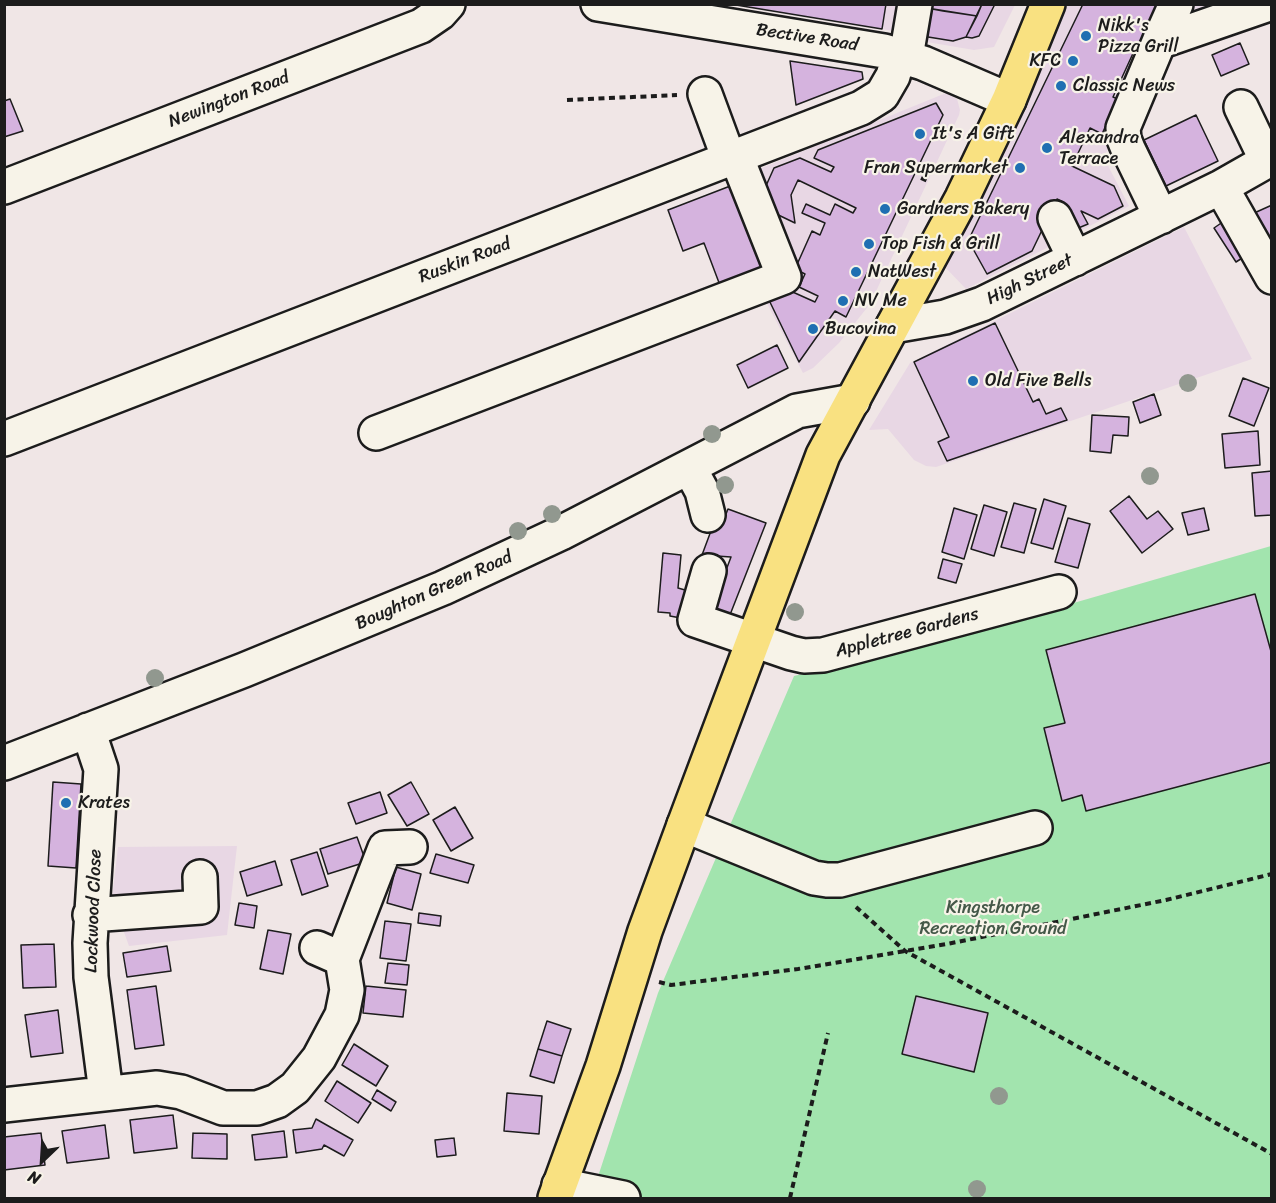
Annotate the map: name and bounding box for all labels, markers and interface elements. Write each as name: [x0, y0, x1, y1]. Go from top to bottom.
place label: Nikk's Pizza Grill: [1098, 15, 1179, 57]
street label: Bective Road: [755, 19, 859, 57]
marker: Nikk's Pizza Grill: [1079, 29, 1093, 43]
place label: KFC: [1029, 50, 1061, 72]
marker: KFC: [1066, 54, 1080, 68]
street label: Newington Road: [166, 67, 292, 133]
place label: Classic News: [1073, 75, 1175, 97]
marker: Classic News: [1054, 79, 1068, 93]
place label: It's A Gift: [932, 123, 1015, 145]
marker: It's A Gift: [913, 127, 927, 141]
place label: Alexandra Terrace: [1059, 127, 1139, 170]
marker: Alexandra Terrace: [1040, 141, 1054, 155]
place label: Fran Supermarket: [864, 157, 1008, 179]
marker: Fran Supermarket: [1013, 161, 1027, 175]
place label: Gardners Bakery: [897, 198, 1029, 220]
marker: Gardners Bakery: [878, 202, 892, 216]
place label: Top Fish & Grill: [881, 233, 1000, 255]
street label: Ruskin Road: [416, 234, 514, 288]
marker: Top Fish & Grill: [862, 237, 876, 251]
street label: High Street: [983, 250, 1077, 310]
place label: NatWest: [868, 261, 936, 283]
marker: NatWest: [849, 265, 863, 279]
place label: NV Me: [855, 290, 907, 312]
marker: NV Me: [836, 294, 850, 308]
place label: Bucovina: [825, 318, 896, 340]
marker: Bucovina: [806, 322, 820, 336]
place label: Old Five Bells: [985, 370, 1091, 392]
marker: Old Five Bells: [966, 374, 980, 388]
street label: Boughton Green Road: [352, 547, 516, 635]
street label: Appletree Gardens: [833, 603, 981, 663]
place label: Krates: [78, 792, 130, 814]
marker: Krates: [59, 796, 73, 810]
street label: Lockwood Close: [81, 849, 107, 973]
park label: Kingsthorpe Recreation Ground: [919, 897, 1067, 940]
north arrow: [12, 1131, 72, 1191]
text: N: [23, 1162, 45, 1193]

